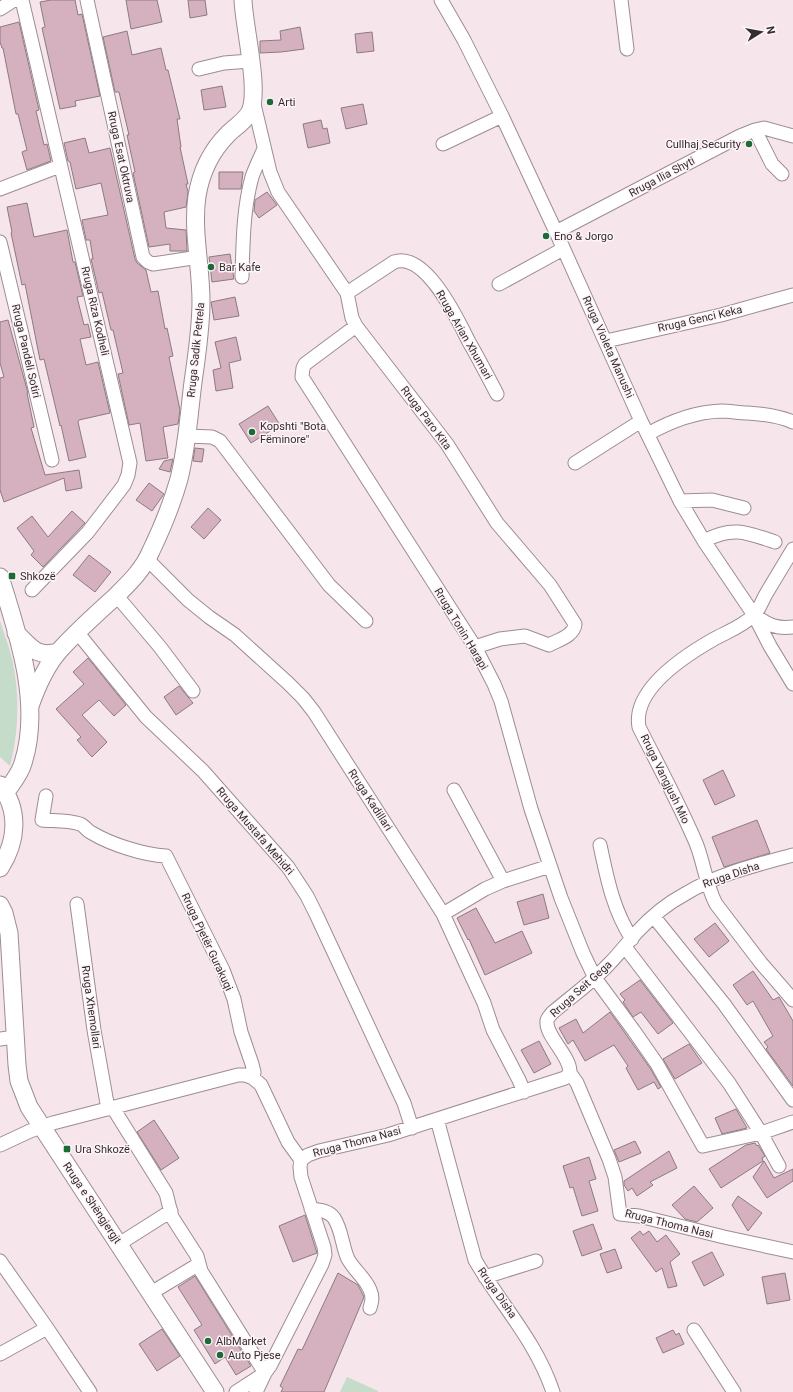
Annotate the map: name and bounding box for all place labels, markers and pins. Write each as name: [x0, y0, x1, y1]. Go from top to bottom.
place label: Arti: [278, 96, 295, 109]
marker: Arti: [265, 97, 275, 107]
place label: Cullhaj Security: [666, 138, 742, 151]
marker: Cullhaj Security: [744, 139, 754, 149]
place label: Eno & Jorgo: [554, 230, 613, 243]
marker: Eno & Jorgo: [541, 231, 551, 241]
place label: Bar Kafe: [219, 261, 261, 274]
marker: Bar Kafe: [206, 262, 216, 272]
place label: Kopshti "Bota Fëminore": [260, 420, 326, 446]
marker: Kopshti "Bota Fëminore": [247, 427, 257, 437]
place label: Shkozë: [20, 570, 56, 583]
marker: Shkozë: [7, 571, 17, 581]
place label: Ura Shkozë: [75, 1143, 130, 1156]
marker: Ura Shkozë: [62, 1144, 72, 1154]
place label: AlbMarket: [216, 1335, 267, 1348]
marker: AlbMarket: [203, 1336, 213, 1346]
place label: Auto Pjese: [228, 1349, 281, 1362]
marker: Auto Pjese: [215, 1350, 225, 1360]

